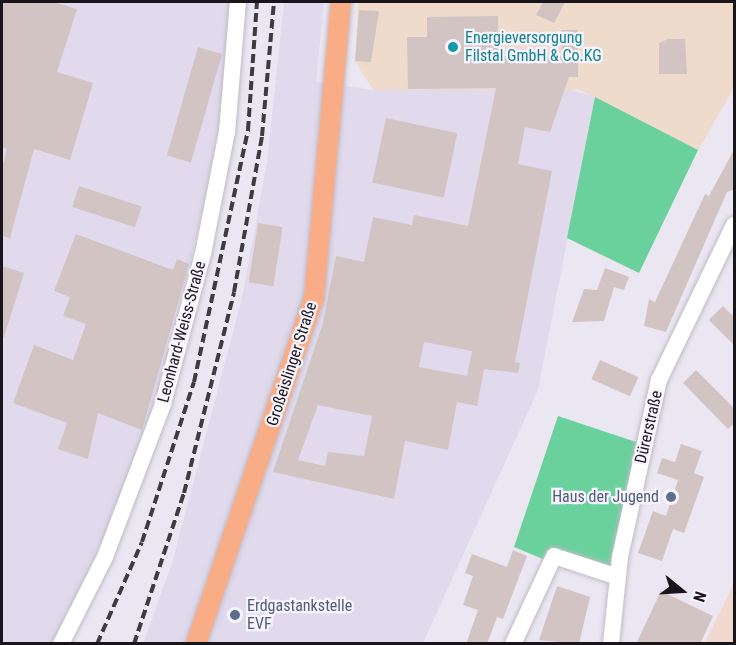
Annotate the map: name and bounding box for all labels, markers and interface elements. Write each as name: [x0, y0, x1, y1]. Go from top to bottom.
place label: Energieversorgung Filstal GmbH & Co.KG: [465, 28, 602, 66]
marker: Energieversorgung Filstal GmbH & Co.KG: [446, 40, 460, 54]
street label: Leonhard-Weiss-Straße: [154, 259, 210, 405]
street label: Großeislinger Straße: [263, 300, 321, 428]
street label: Dürerstraße: [631, 389, 667, 465]
place label: Haus der Jugend: [552, 487, 659, 507]
marker: Haus der Jugend: [664, 490, 678, 504]
north arrow: [652, 561, 712, 621]
text: N: [689, 589, 710, 604]
place label: Erdgastankstelle EVF: [247, 596, 352, 634]
marker: Erdgastankstelle EVF: [228, 608, 242, 622]

